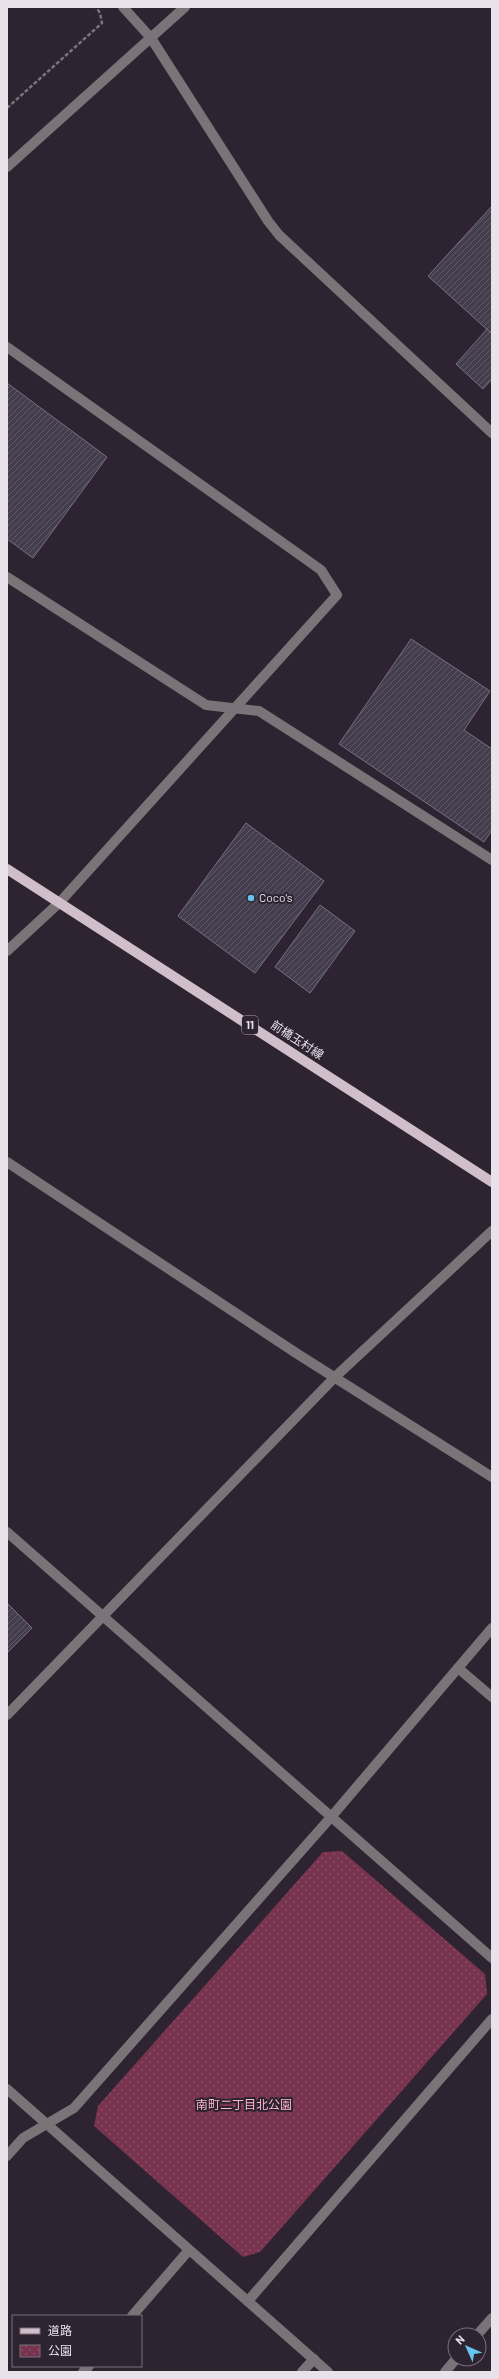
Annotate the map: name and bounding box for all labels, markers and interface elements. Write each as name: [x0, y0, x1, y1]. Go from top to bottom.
place label: Coco's: [259, 890, 293, 904]
marker: Coco's: [246, 893, 256, 903]
road number: 11: [242, 1016, 258, 1034]
street label: 前橋玉村線: [269, 1017, 327, 1061]
park label: 南町二丁目北公園: [196, 2097, 292, 2111]
legend: [12, 2315, 142, 2367]
text: 道路: [48, 2323, 72, 2337]
north arrow: [447, 2327, 487, 2367]
text: N: [452, 2332, 467, 2347]
text: 公園: [48, 2343, 72, 2357]

